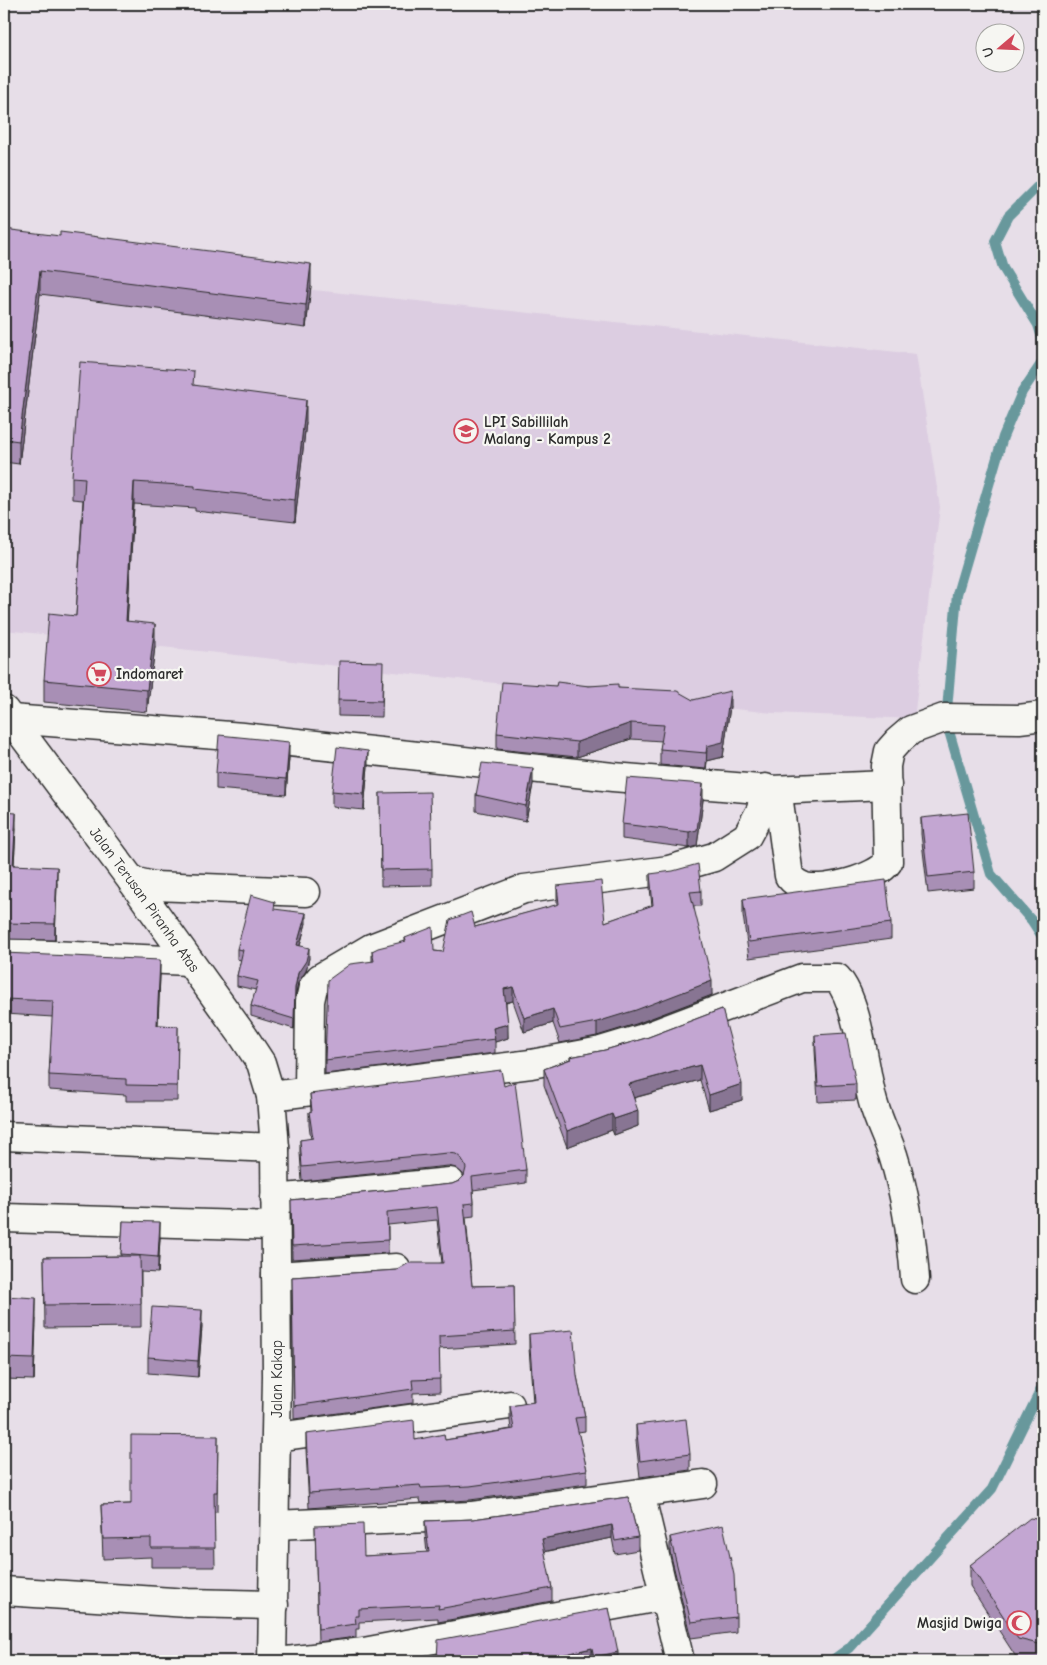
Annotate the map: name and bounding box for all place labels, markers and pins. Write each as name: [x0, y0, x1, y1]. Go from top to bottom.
place label: LPI Sabillilah Malang - Kampus 2: [484, 413, 611, 448]
school or university icon: LPI Sabillilah Malang - Kampus 2: [453, 418, 479, 444]
supermarket icon: Indomaret: [86, 661, 112, 687]
place label: Indomaret: [116, 665, 184, 683]
mosque icon: Masjid Dwiga: [1006, 1610, 1032, 1636]
place label: Masjid Dwiga: [917, 1614, 1002, 1632]

